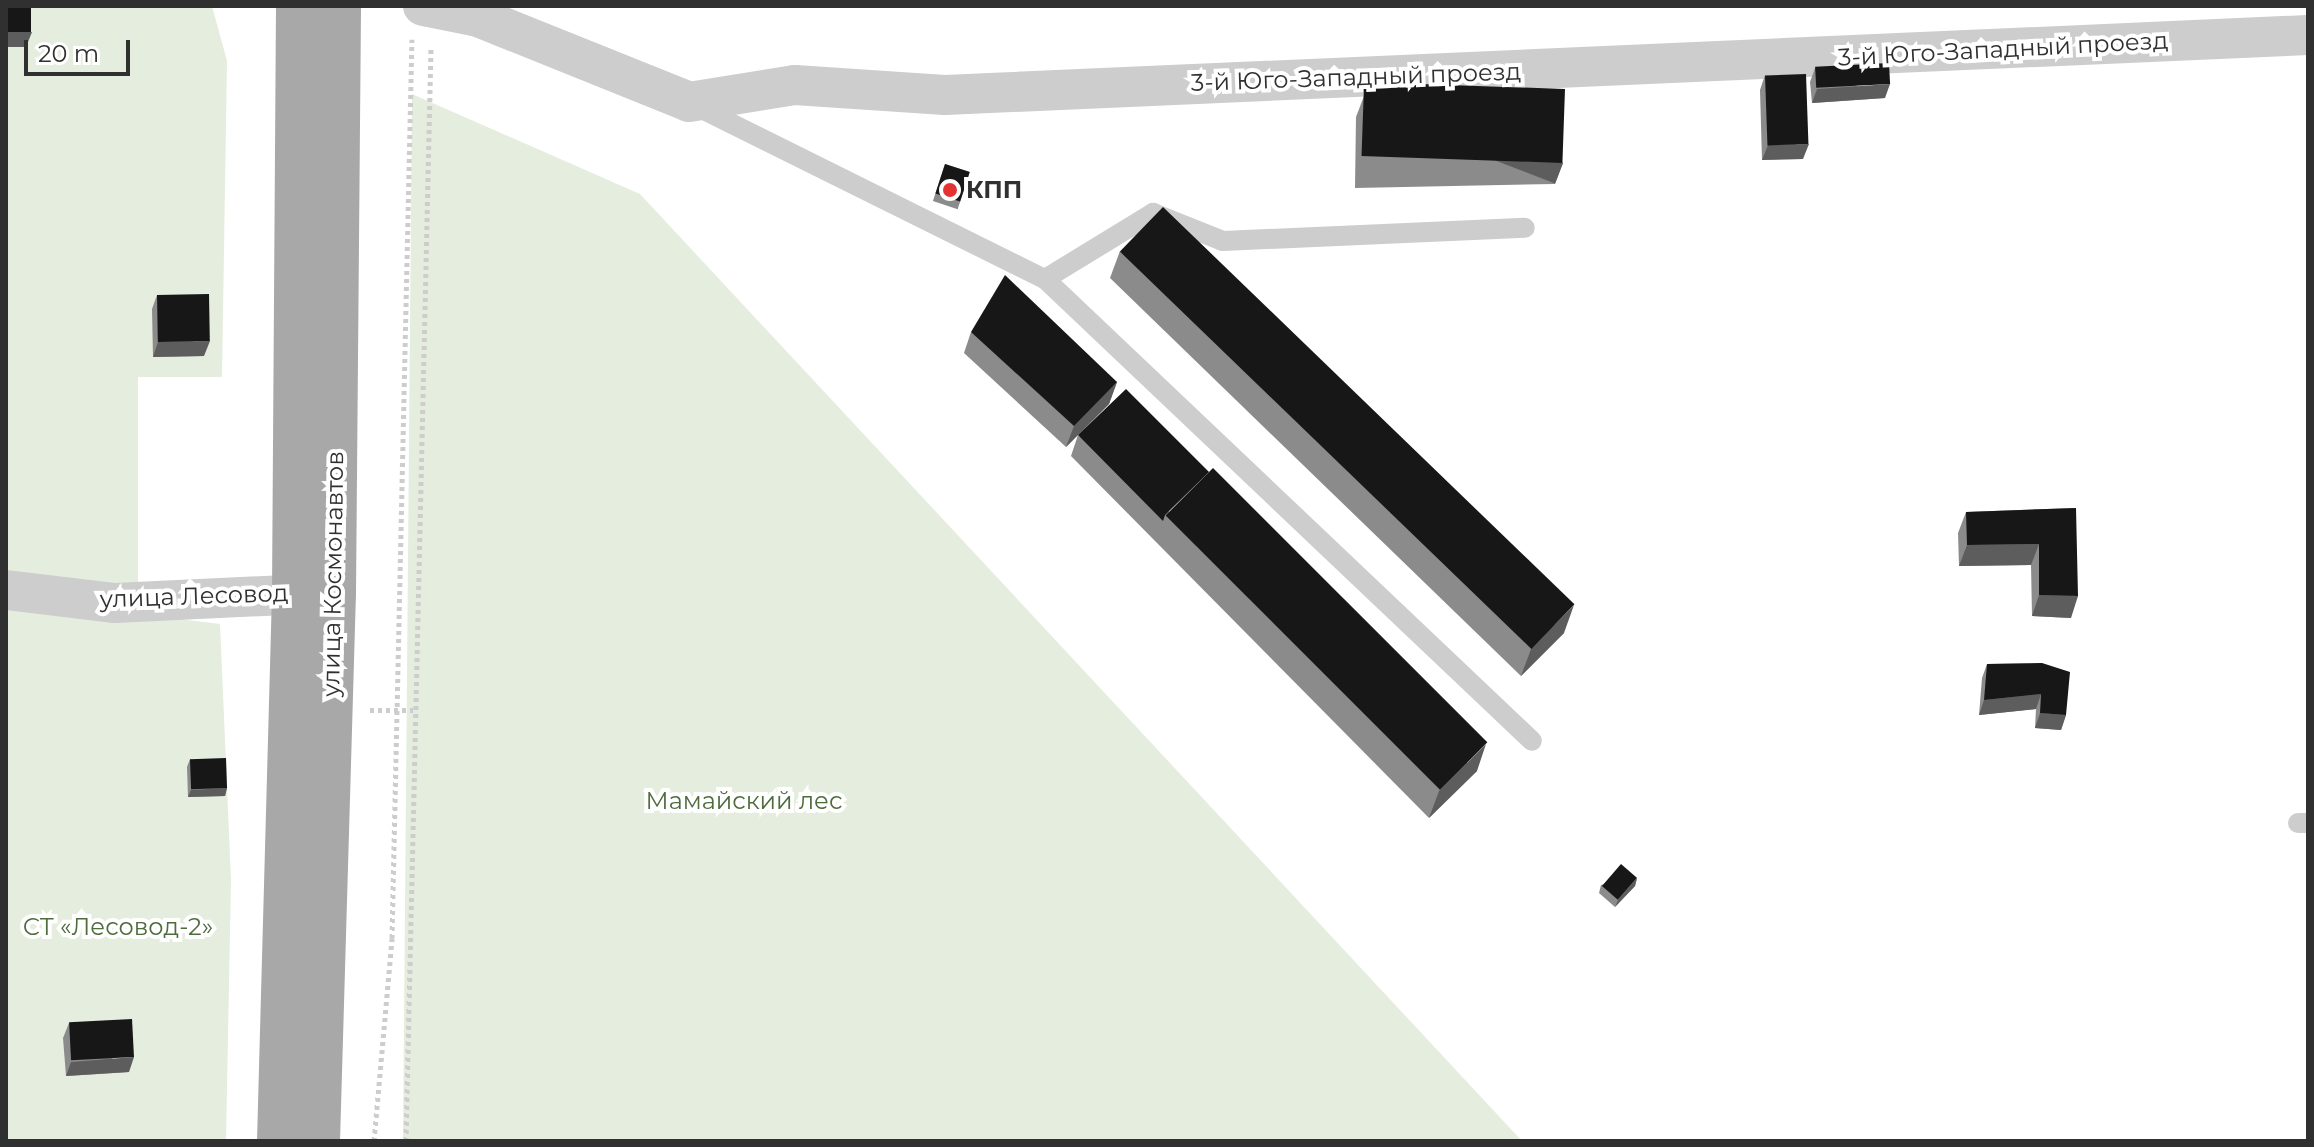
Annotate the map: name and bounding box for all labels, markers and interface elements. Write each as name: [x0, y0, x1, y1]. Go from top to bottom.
scale bar: [28, 24, 134, 74]
street label: 3-й Юго-Западный проезд: [1837, 26, 2169, 72]
text: 20 m: [38, 39, 99, 68]
street label: 3-й Юго-Западный проезд: [1190, 57, 1522, 97]
place label: КПП: [966, 176, 1022, 204]
marker: КПП: [941, 181, 959, 199]
street label: улица Космонавтов: [316, 451, 350, 697]
street label: улица Лесовод: [99, 578, 289, 614]
park label: Мамайский лес: [646, 787, 842, 815]
park label: СТ «Лесовод-2»: [23, 913, 213, 941]

